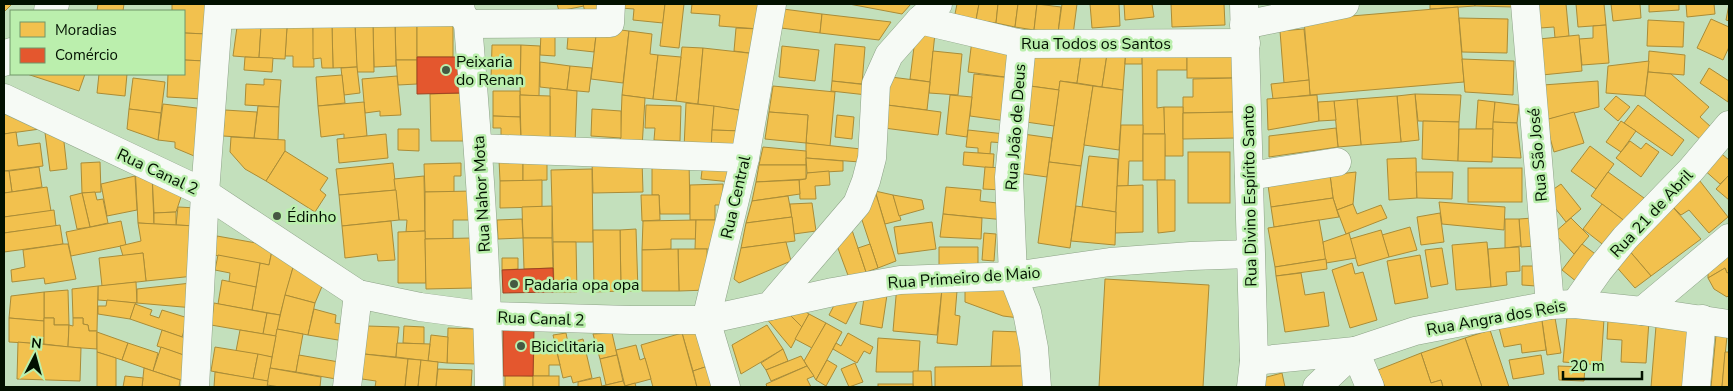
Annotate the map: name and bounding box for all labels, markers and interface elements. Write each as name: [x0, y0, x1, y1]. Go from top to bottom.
legend: [10, 10, 185, 75]
text: Moradias: [55, 20, 117, 40]
street label: Rua Todos os Santos: [1021, 33, 1171, 55]
text: Comércio: [55, 45, 118, 65]
place label: Peixaria do Renan: [456, 51, 524, 91]
street label: Rua João de Deus: [1001, 63, 1031, 191]
marker: Peixaria do Renan: [440, 64, 452, 76]
street label: Rua Divino Espírito Santo: [1237, 105, 1263, 287]
street label: Rua São José: [1523, 107, 1553, 203]
street label: Rua Nahor Mota: [468, 135, 496, 253]
street label: Rua Canal 2: [113, 143, 202, 200]
street label: Rua Central: [716, 153, 756, 241]
street label: Rua 21 de Abril: [1605, 165, 1698, 262]
place label: Édinho: [287, 206, 336, 228]
marker: Édinho: [271, 210, 283, 222]
street label: Rua Primeiro de Maio: [887, 262, 1041, 294]
place label: Padaria opa opa: [524, 274, 640, 296]
marker: Padaria opa opa: [508, 278, 520, 290]
street label: Rua Angra dos Reis: [1425, 295, 1568, 341]
street label: Rua Canal 2: [497, 306, 585, 332]
north arrow: [10, 331, 60, 381]
text: N: [30, 334, 43, 354]
place label: Biciclitaria: [531, 336, 605, 358]
marker: Biciclitaria: [515, 340, 527, 352]
scale bar: [1563, 348, 1642, 380]
text: 20 m: [1570, 356, 1605, 376]

